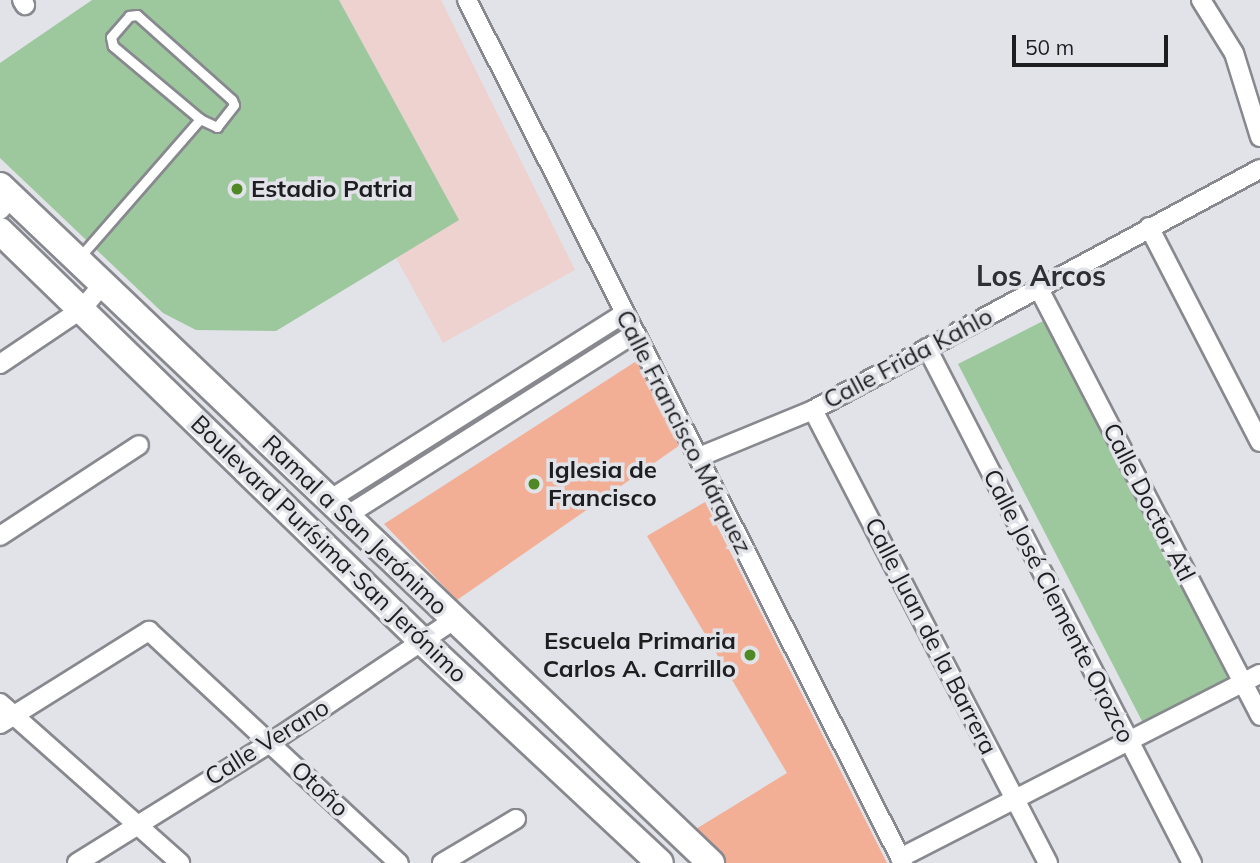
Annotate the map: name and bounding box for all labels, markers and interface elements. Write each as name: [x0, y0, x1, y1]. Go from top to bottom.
scale bar: [1015, 21, 1171, 65]
text: 50 m: [1025, 34, 1074, 60]
place label: Estadio Patria: [251, 175, 413, 203]
marker: Estadio Patria: [229, 181, 245, 197]
district label: Los Arcos: [976, 259, 1106, 293]
street label: Calle Frida Kahlo: [819, 301, 997, 415]
street label: Calle Francisco Márquez: [610, 305, 758, 559]
street label: Boulevard Purísima-San Jerónimo: [185, 409, 473, 689]
street label: Calle Doctor Atl: [1097, 418, 1201, 586]
street label: Ramal a San Jerónimo: [256, 429, 454, 621]
place label: Iglesia de Francisco: [548, 456, 657, 512]
street label: Calle José Clemente Orozco: [977, 464, 1141, 748]
marker: Iglesia de Francisco: [526, 476, 542, 492]
street label: Calle Juan de la Barrera: [859, 513, 1003, 759]
place label: Escuela Primaria Carlos A. Carrillo: [543, 627, 736, 683]
marker: Escuela Primaria Carlos A. Carrillo: [742, 647, 758, 663]
street label: Calle Verano: [200, 693, 334, 791]
street label: Otoño: [285, 755, 355, 823]

